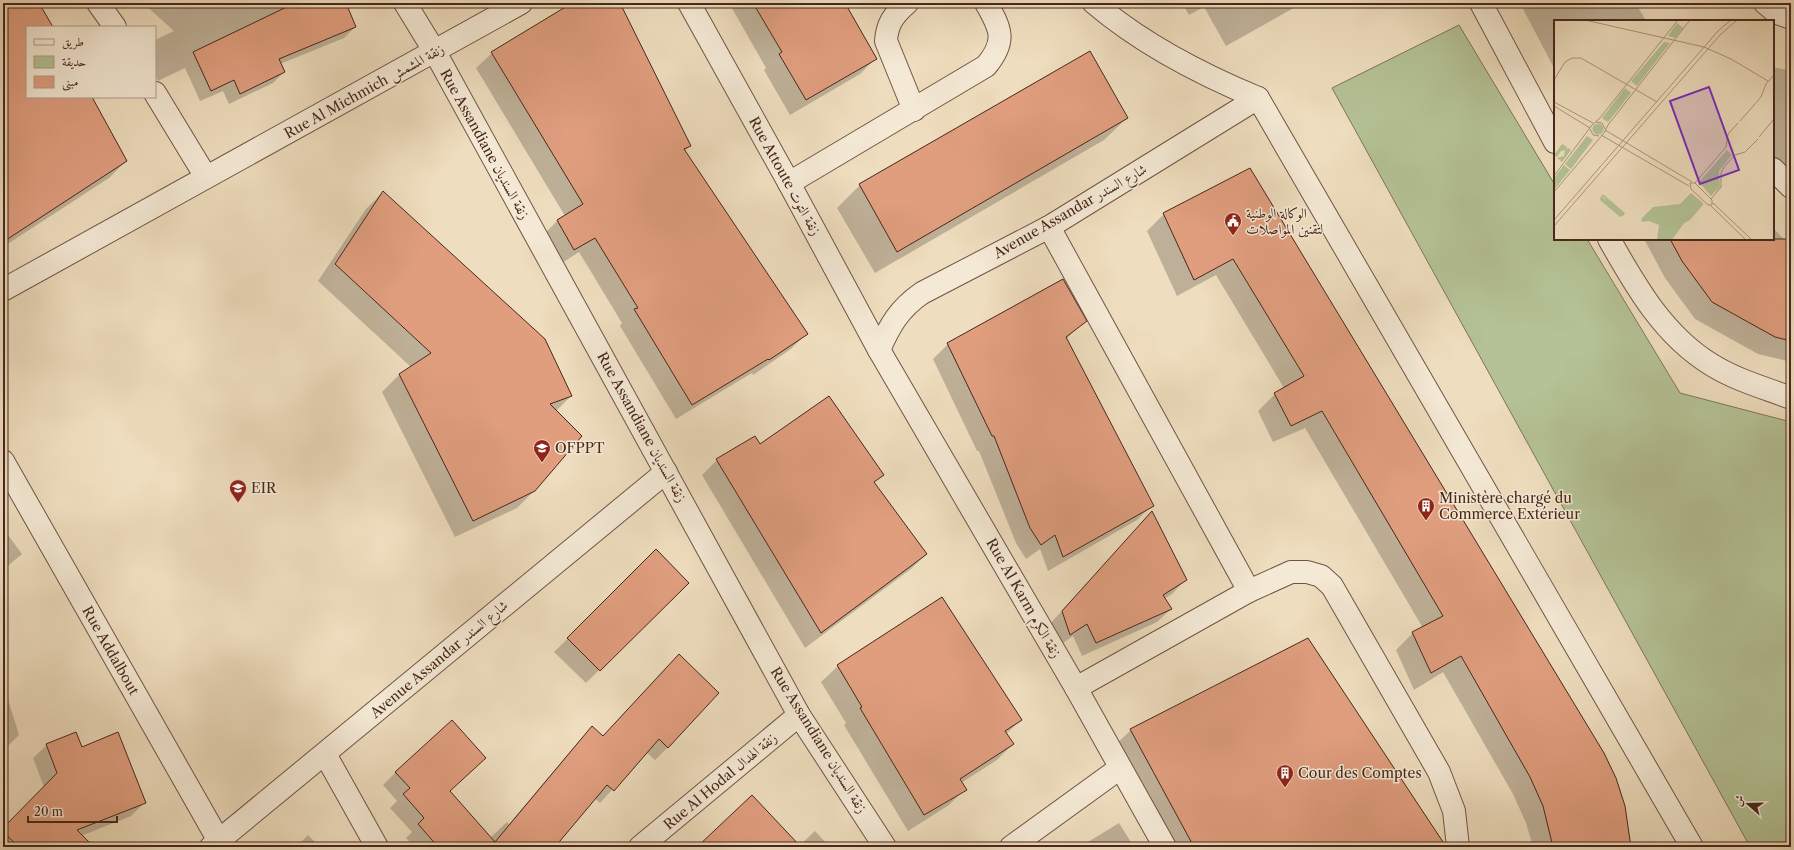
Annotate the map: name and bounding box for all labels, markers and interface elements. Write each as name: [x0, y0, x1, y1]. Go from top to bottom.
inset map: [1554, 20, 1774, 240]
legend: [26, 26, 156, 98]
text: طريق: [62, 34, 84, 50]
street label: Rue Al Michmich زنقة المشمش: [281, 40, 448, 143]
text: حديقة: [62, 54, 86, 70]
street label: Rue Assandiane زنقة السنديان: [436, 66, 534, 222]
text: مبنى: [62, 74, 78, 91]
street label: Rue Attoute زنقة التوت: [745, 113, 825, 239]
street label: Avenue Assandar شارع السندر: [989, 160, 1151, 265]
place label: الوكالة الوطنية لتقنين المواصلات: [1246, 204, 1323, 238]
public building icon: الوكالة الوطنية لتقنين المواصلات: [1223, 211, 1243, 236]
street label: Rue Assandiane زنقة السنديان: [593, 349, 691, 505]
school or university icon: OFPPT: [532, 438, 552, 463]
place label: OFPPT: [555, 439, 605, 457]
school or university icon: EIR: [228, 478, 248, 503]
place label: EIR: [251, 479, 277, 497]
place label: Ministère chargé du Commerce Extérieur: [1439, 489, 1580, 523]
building icon: Ministère chargé du Commerce Extérieur: [1416, 496, 1436, 521]
street label: Rue Al Karm زنقة الكرم: [979, 535, 1066, 663]
street label: Avenue Assandar شارع السندر: [366, 596, 513, 725]
street label: Rue Addalbout: [78, 603, 143, 698]
street label: Rue Assandiane زنقة السنديان: [767, 664, 871, 816]
street label: Rue Al Hodal زنقة الهدال: [660, 728, 780, 834]
building icon: Cour des Comptes: [1275, 763, 1295, 788]
place label: Cour des Comptes: [1298, 764, 1421, 782]
north arrow: [1728, 784, 1768, 824]
text: ش: [1730, 793, 1747, 808]
scale bar: [28, 798, 117, 824]
text: 20 m: [34, 804, 63, 819]

